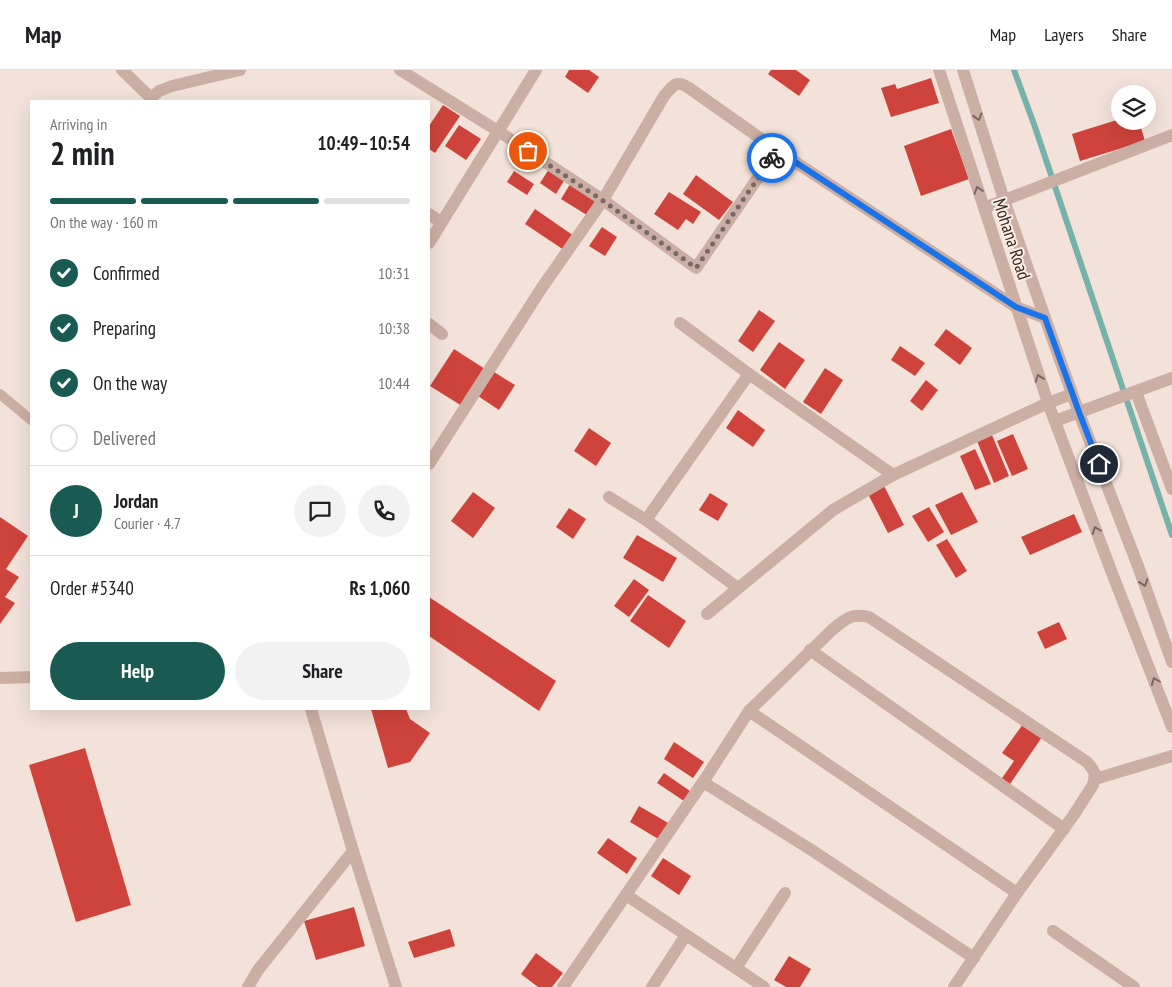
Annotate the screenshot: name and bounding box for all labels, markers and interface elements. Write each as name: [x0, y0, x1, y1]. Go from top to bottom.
text: Map: [25, 19, 62, 50]
text: Map: [990, 23, 1016, 46]
text: Layers: [1044, 23, 1084, 46]
text: Share: [1112, 23, 1147, 46]
map controls: [1111, 85, 1156, 130]
button: layers: [1111, 85, 1156, 130]
one-way arrow: [972, 112, 982, 120]
text: Arriving in: [50, 114, 107, 134]
pin: [507, 130, 549, 172]
text: 10:49–10:54: [317, 131, 410, 155]
text: 2 min: [50, 132, 115, 174]
courier: [747, 133, 797, 183]
icon: bag: [514, 137, 542, 165]
icon: bike: [758, 144, 786, 172]
one-way arrow: [974, 186, 984, 195]
street label: Mohana Road: [988, 196, 1036, 282]
text: On the way · 160 m: [50, 212, 158, 232]
icon: check: [50, 259, 78, 287]
text: Confirmed: [93, 261, 160, 285]
text: 10:31: [378, 263, 410, 283]
icon: check: [50, 314, 78, 342]
text: Preparing: [93, 316, 156, 340]
text: 10:38: [378, 318, 410, 338]
icon: check: [50, 369, 78, 397]
text: On the way: [93, 371, 167, 395]
text: 10:44: [378, 373, 410, 393]
one-way arrow: [1035, 374, 1045, 382]
text: Delivered: [93, 426, 156, 450]
pin: [1078, 443, 1120, 485]
icon: home: [1085, 450, 1113, 478]
button: chat: [294, 485, 346, 537]
button: phone: [358, 485, 410, 537]
text: Jordan: [114, 489, 158, 513]
text: J: [73, 499, 79, 523]
text: Courier · 4.7: [114, 513, 181, 533]
one-way arrow: [1092, 526, 1102, 535]
text: Order #5340: [50, 576, 134, 600]
text: Rs 1,060: [349, 576, 410, 600]
one-way arrow: [1138, 578, 1148, 586]
button: Help: [50, 642, 225, 700]
button: Share: [235, 642, 410, 700]
one-way arrow: [1150, 678, 1160, 686]

